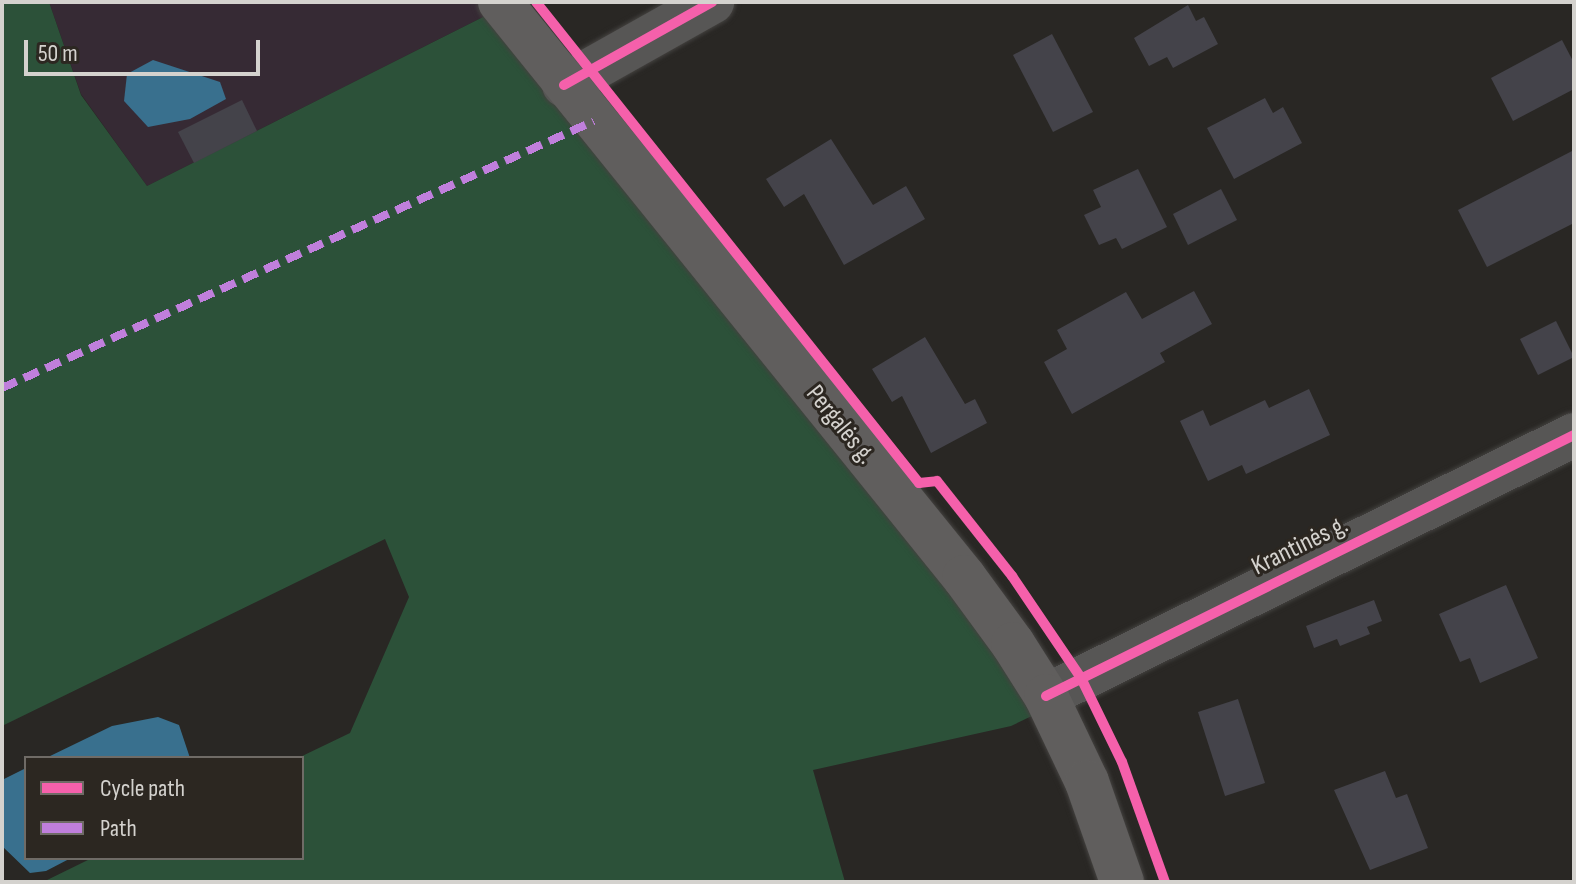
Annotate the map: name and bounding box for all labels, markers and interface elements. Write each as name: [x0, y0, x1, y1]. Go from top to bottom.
scale bar: [28, 24, 264, 74]
text: 50 m: [38, 39, 78, 68]
street label: Pergalės g.: [799, 379, 881, 471]
street label: Krantinės g.: [1247, 509, 1353, 583]
legend: [24, 756, 304, 860]
text: Cycle path: [100, 774, 185, 803]
text: Path: [100, 814, 137, 843]

